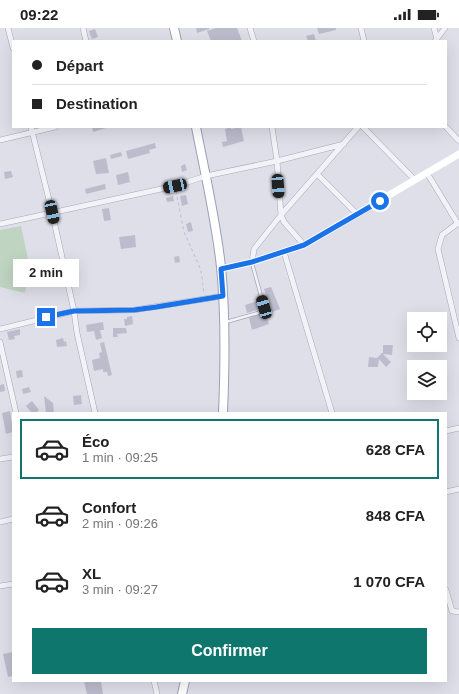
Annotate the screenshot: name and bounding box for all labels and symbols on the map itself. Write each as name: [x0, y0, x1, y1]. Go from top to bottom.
car: [271, 174, 285, 198]
car: [162, 178, 188, 194]
route start: [371, 192, 389, 210]
car: [44, 199, 60, 225]
callout: 2 min: [13, 259, 79, 287]
car: [255, 294, 273, 320]
route end: [37, 308, 55, 326]

